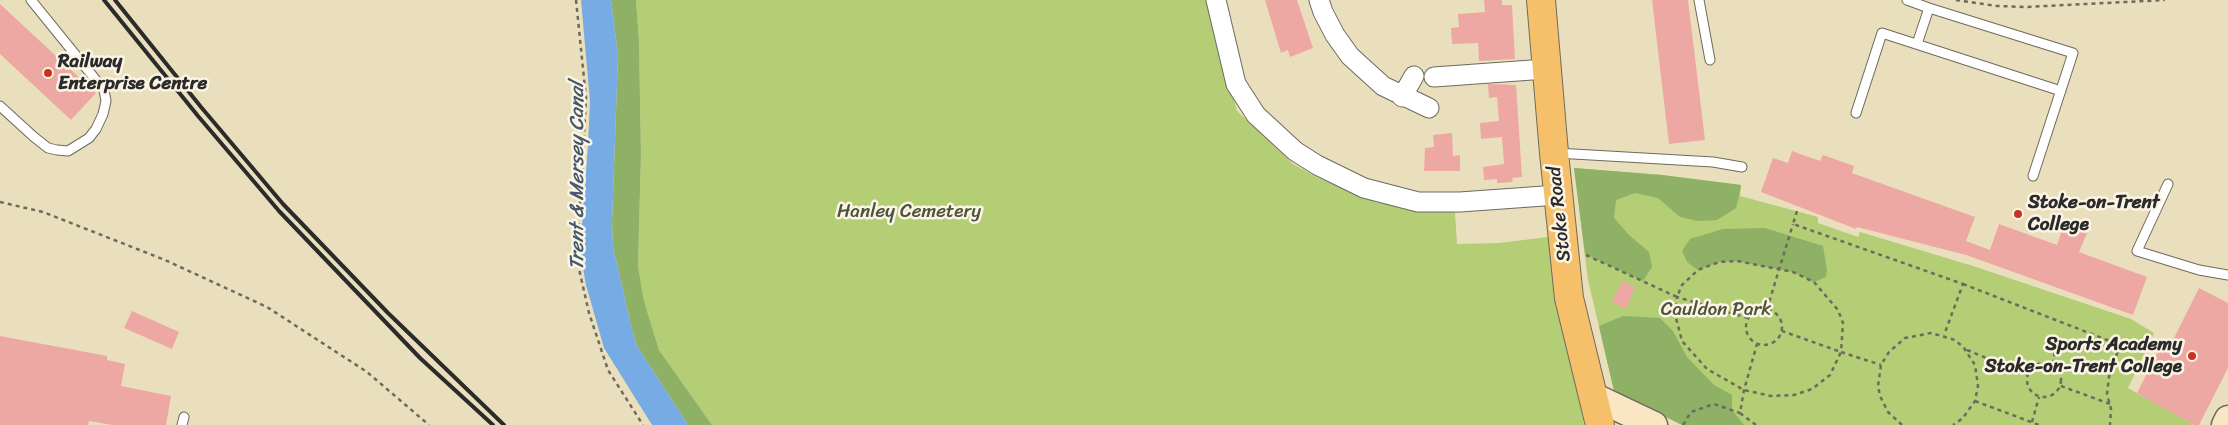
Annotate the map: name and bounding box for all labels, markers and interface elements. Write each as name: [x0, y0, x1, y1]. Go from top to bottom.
place label: Railway Enterprise Centre: [58, 51, 207, 95]
marker: Railway Enterprise Centre: [42, 67, 54, 79]
water label: Trent & Mersey Canal: [566, 82, 590, 270]
street label: Stoke Road: [1544, 165, 1576, 263]
place label: Stoke-on-Trent College: [2028, 192, 2159, 236]
park label: Hanley Cemetery: [837, 201, 981, 223]
marker: Stoke-on-Trent College: [2012, 208, 2024, 220]
park label: Cauldon Park: [1661, 299, 1771, 321]
place label: Sports Academy Stoke-on-Trent College: [1985, 334, 2182, 378]
marker: Sports Academy Stoke-on-Trent College: [2186, 350, 2198, 362]

